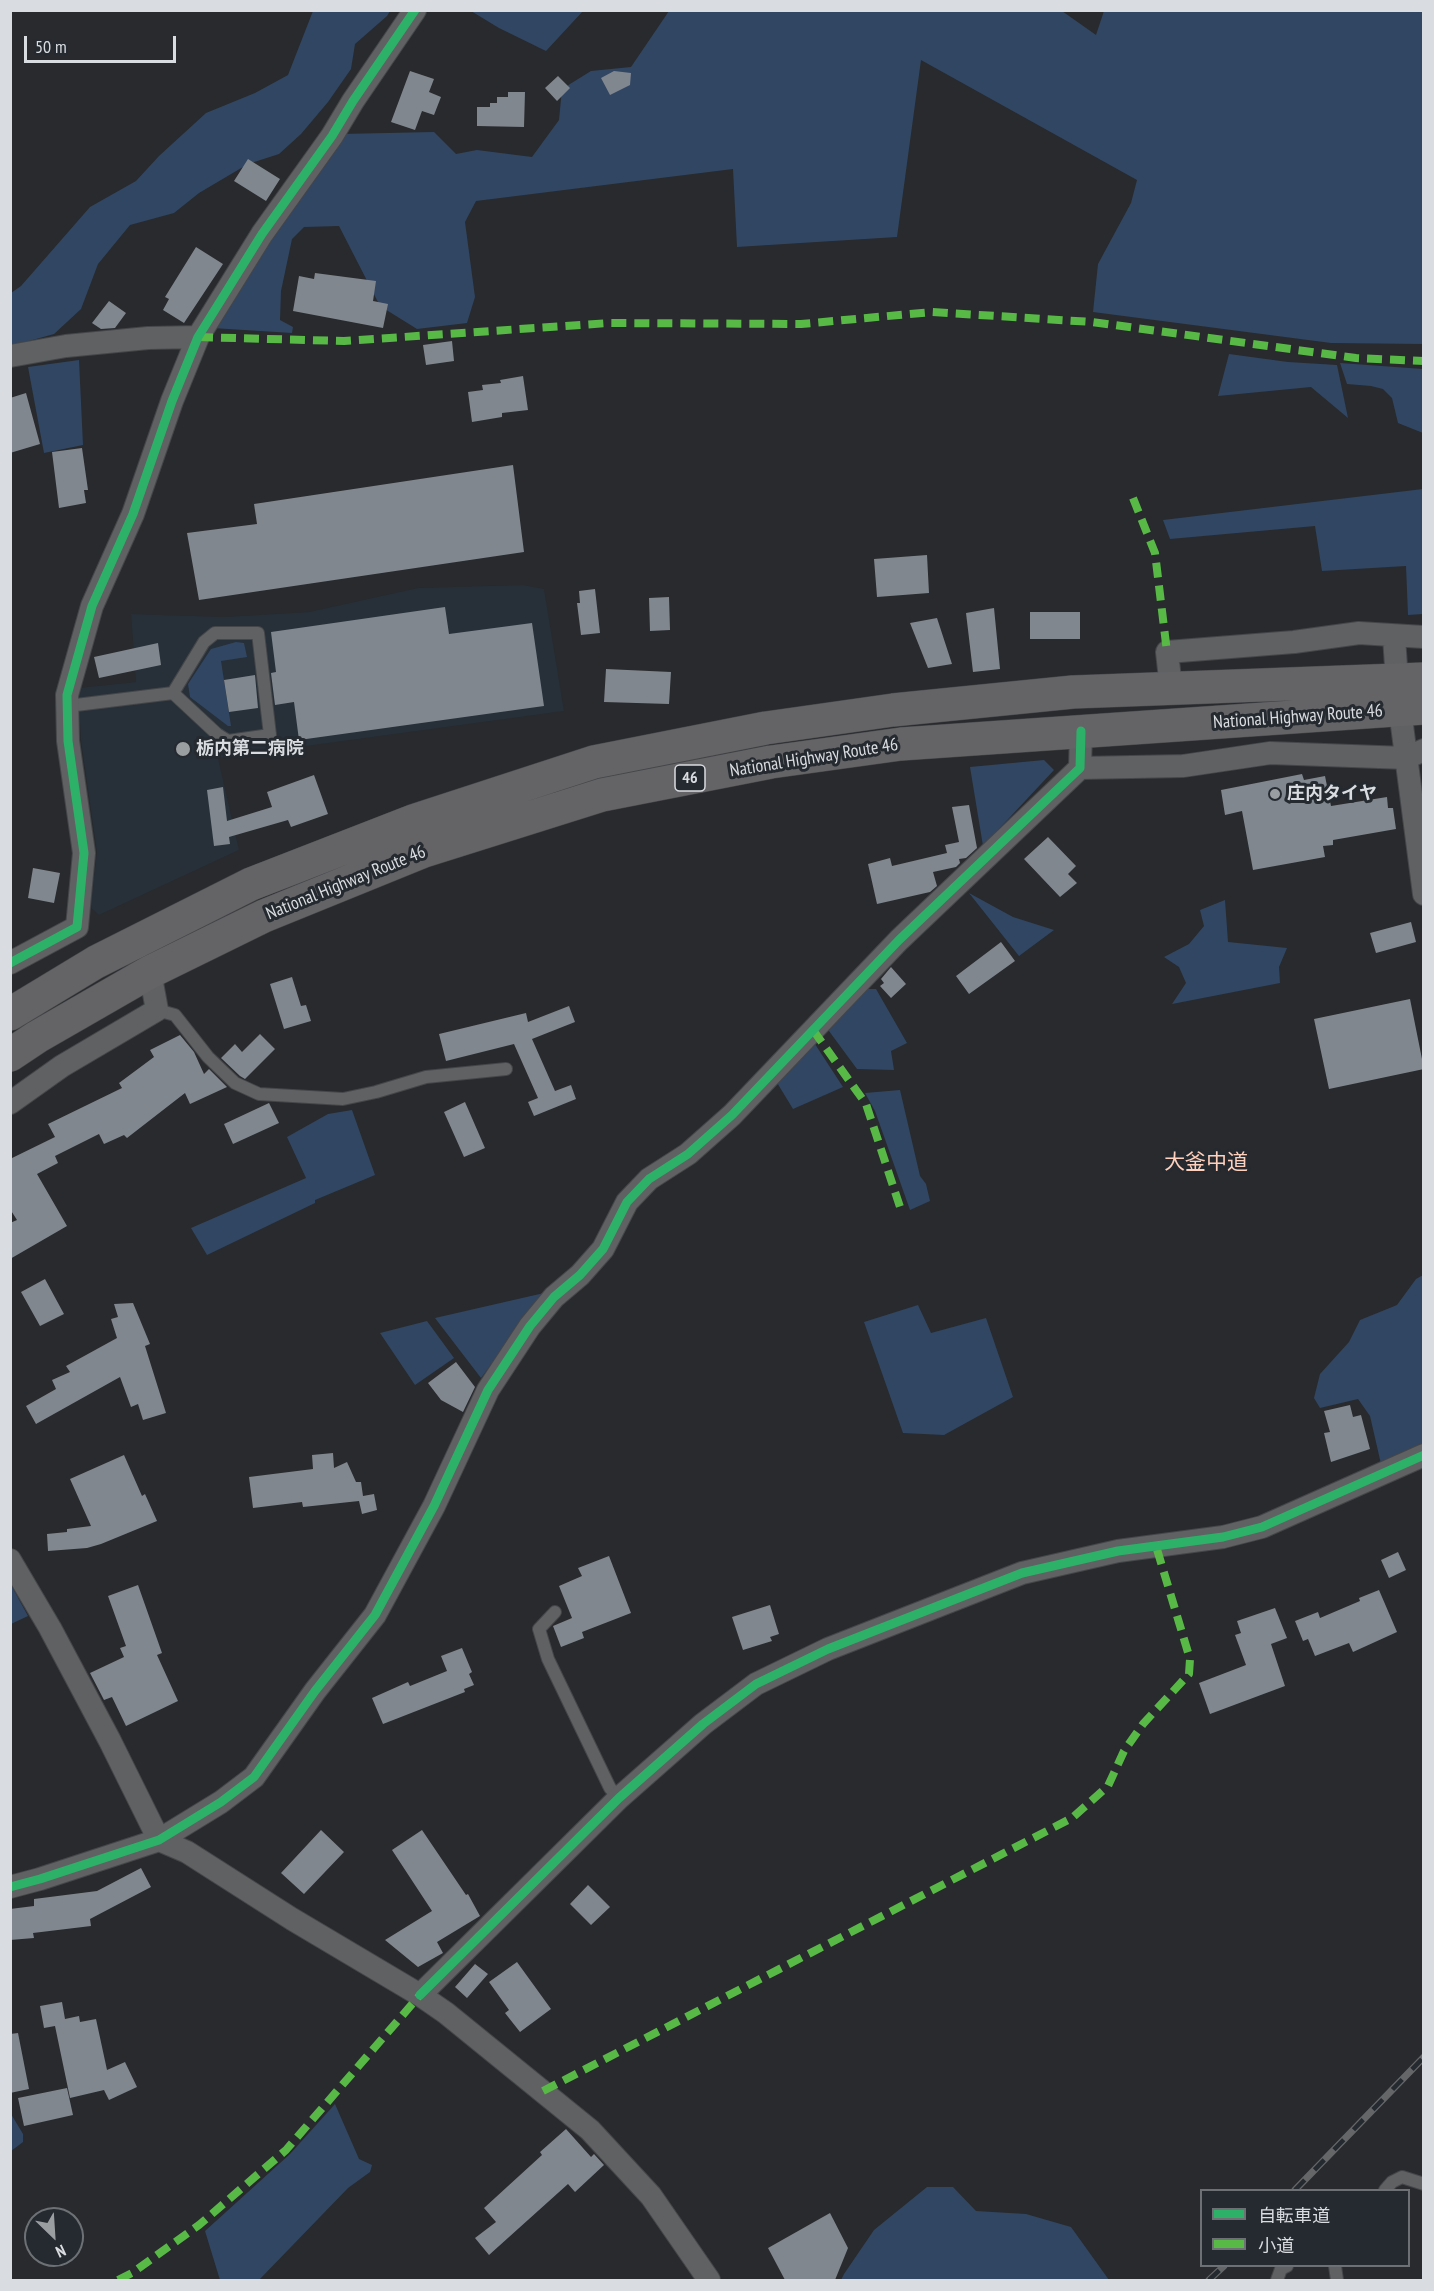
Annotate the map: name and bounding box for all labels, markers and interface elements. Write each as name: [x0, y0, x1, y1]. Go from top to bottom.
scale bar: [27, 24, 178, 62]
text: 50 m: [35, 35, 67, 58]
street label: National Highway Route 46: [1212, 700, 1384, 734]
street label: National Highway Route 46: [728, 734, 900, 782]
place label: 栃内第二病院: [196, 738, 304, 760]
marker: 栃内第二病院: [174, 740, 192, 758]
road number: 46: [675, 765, 705, 791]
place label: 庄内タイヤ: [1287, 783, 1377, 805]
marker: 庄内タイヤ: [1268, 787, 1282, 801]
street label: National Highway Route 46: [263, 841, 429, 925]
district label: 大釜中道: [1164, 1150, 1248, 1176]
legend: [1200, 2189, 1410, 2267]
text: 自転車道: [1258, 2204, 1330, 2227]
north arrow: [24, 2207, 84, 2267]
text: 小道: [1258, 2234, 1294, 2257]
text: N: [53, 2241, 69, 2262]

